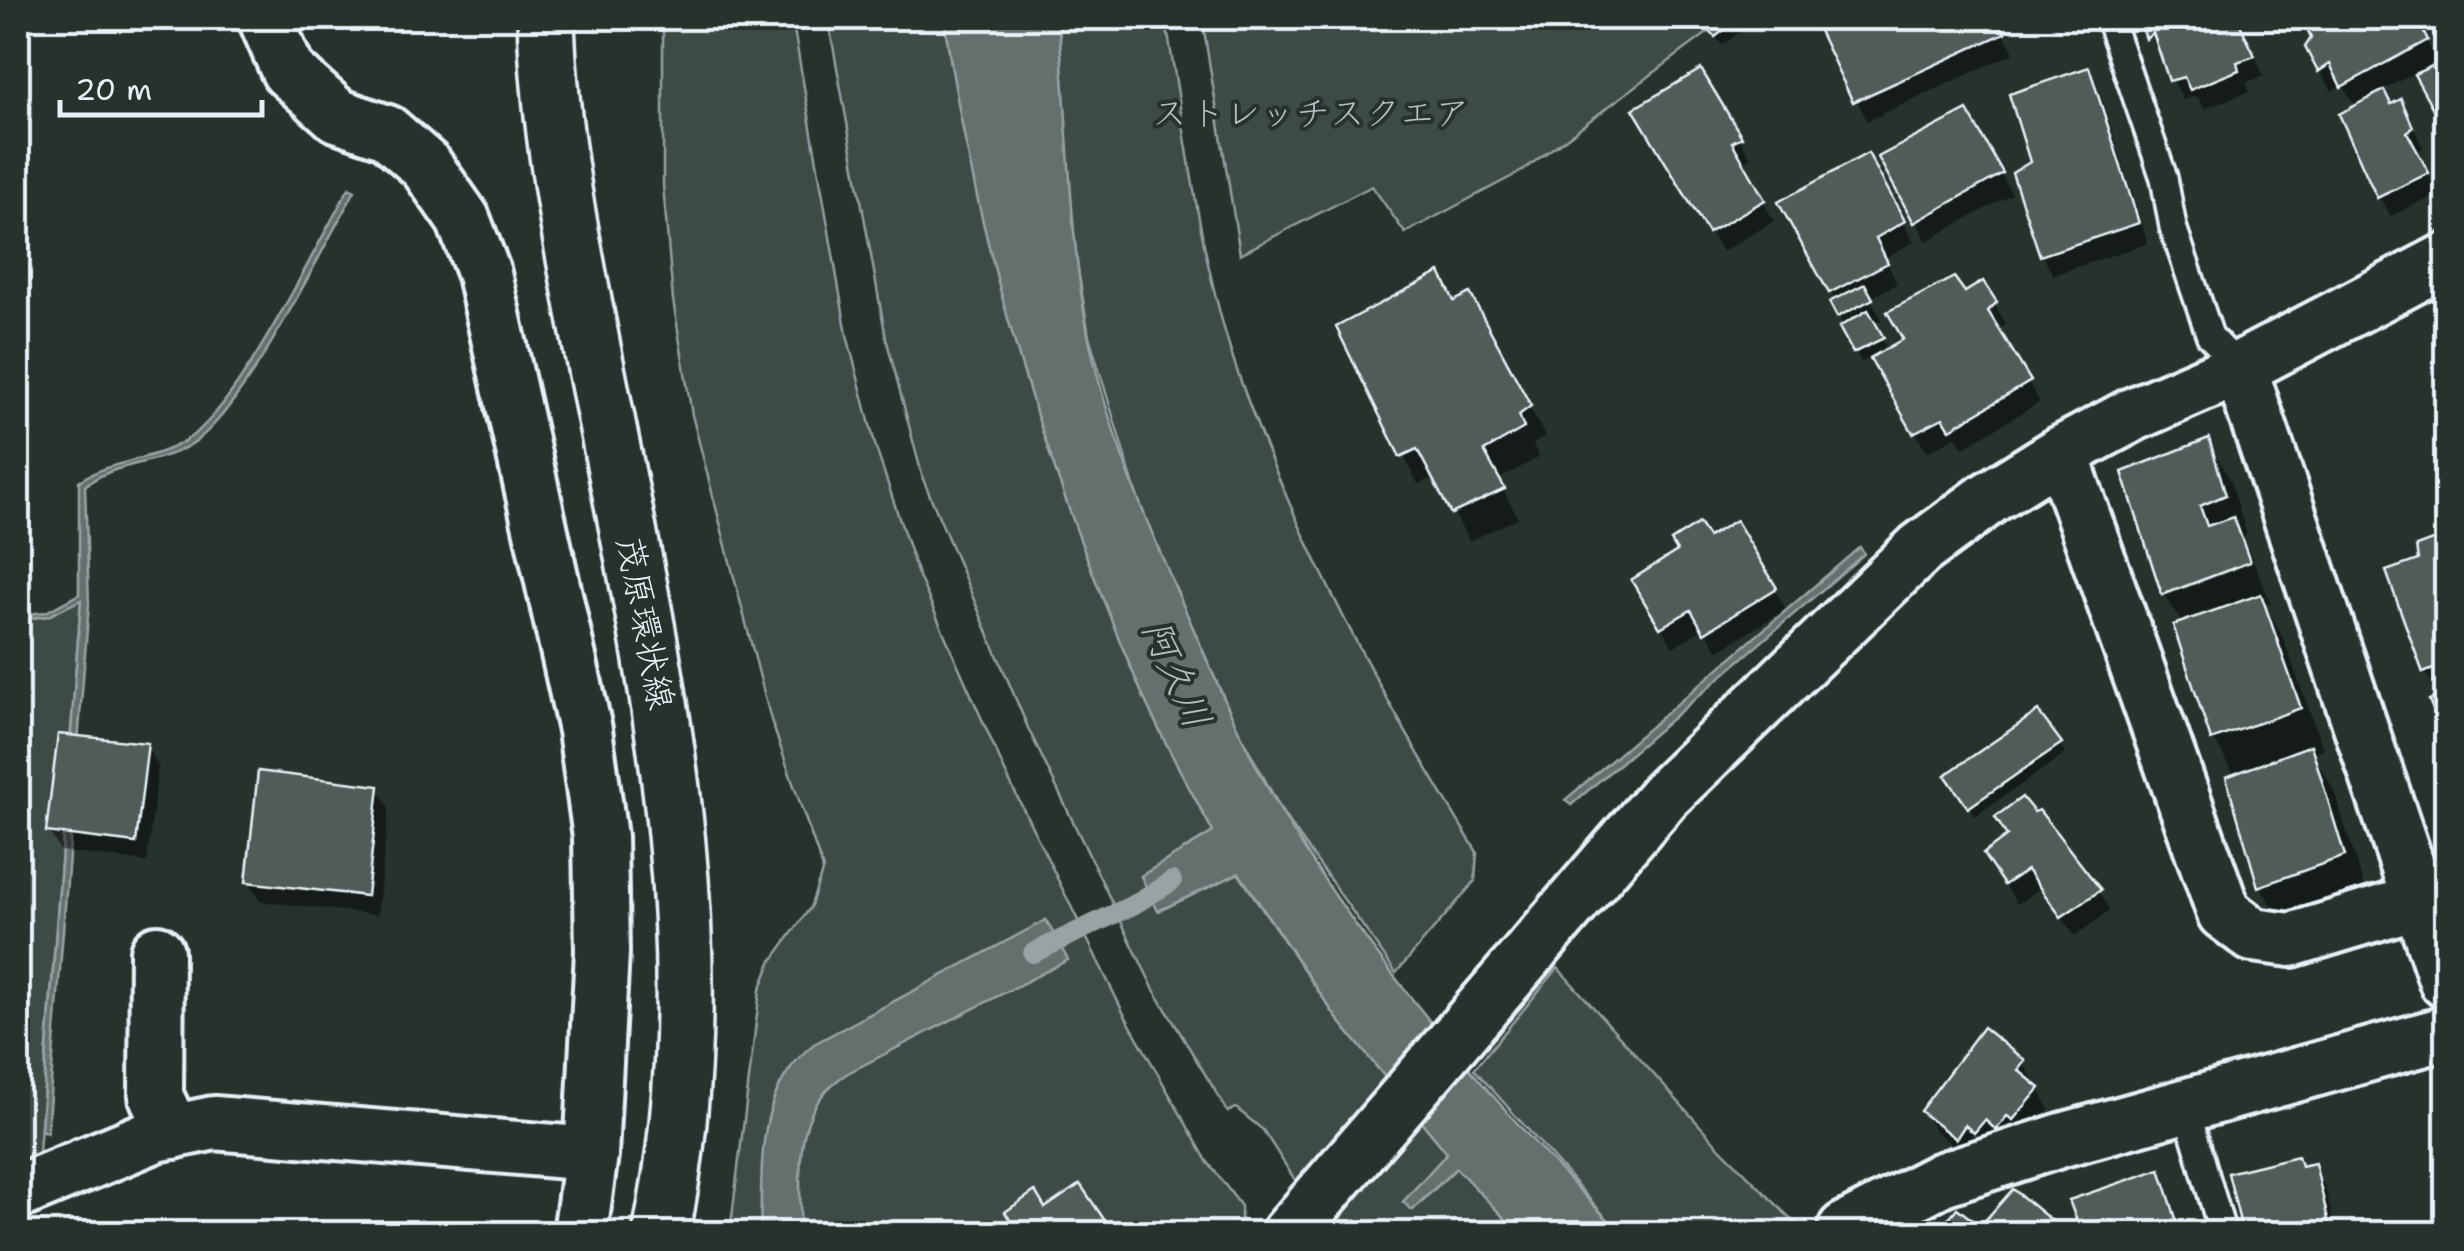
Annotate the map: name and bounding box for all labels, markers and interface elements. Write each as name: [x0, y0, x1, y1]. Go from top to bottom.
scale bar: [60, 55, 262, 117]
text: 20 m: [75, 69, 152, 110]
park label: ストレッチスクエア: [1152, 89, 1470, 136]
street label: 茂原環状線: [606, 533, 686, 713]
water label: 阿久川: [1131, 612, 1223, 736]

